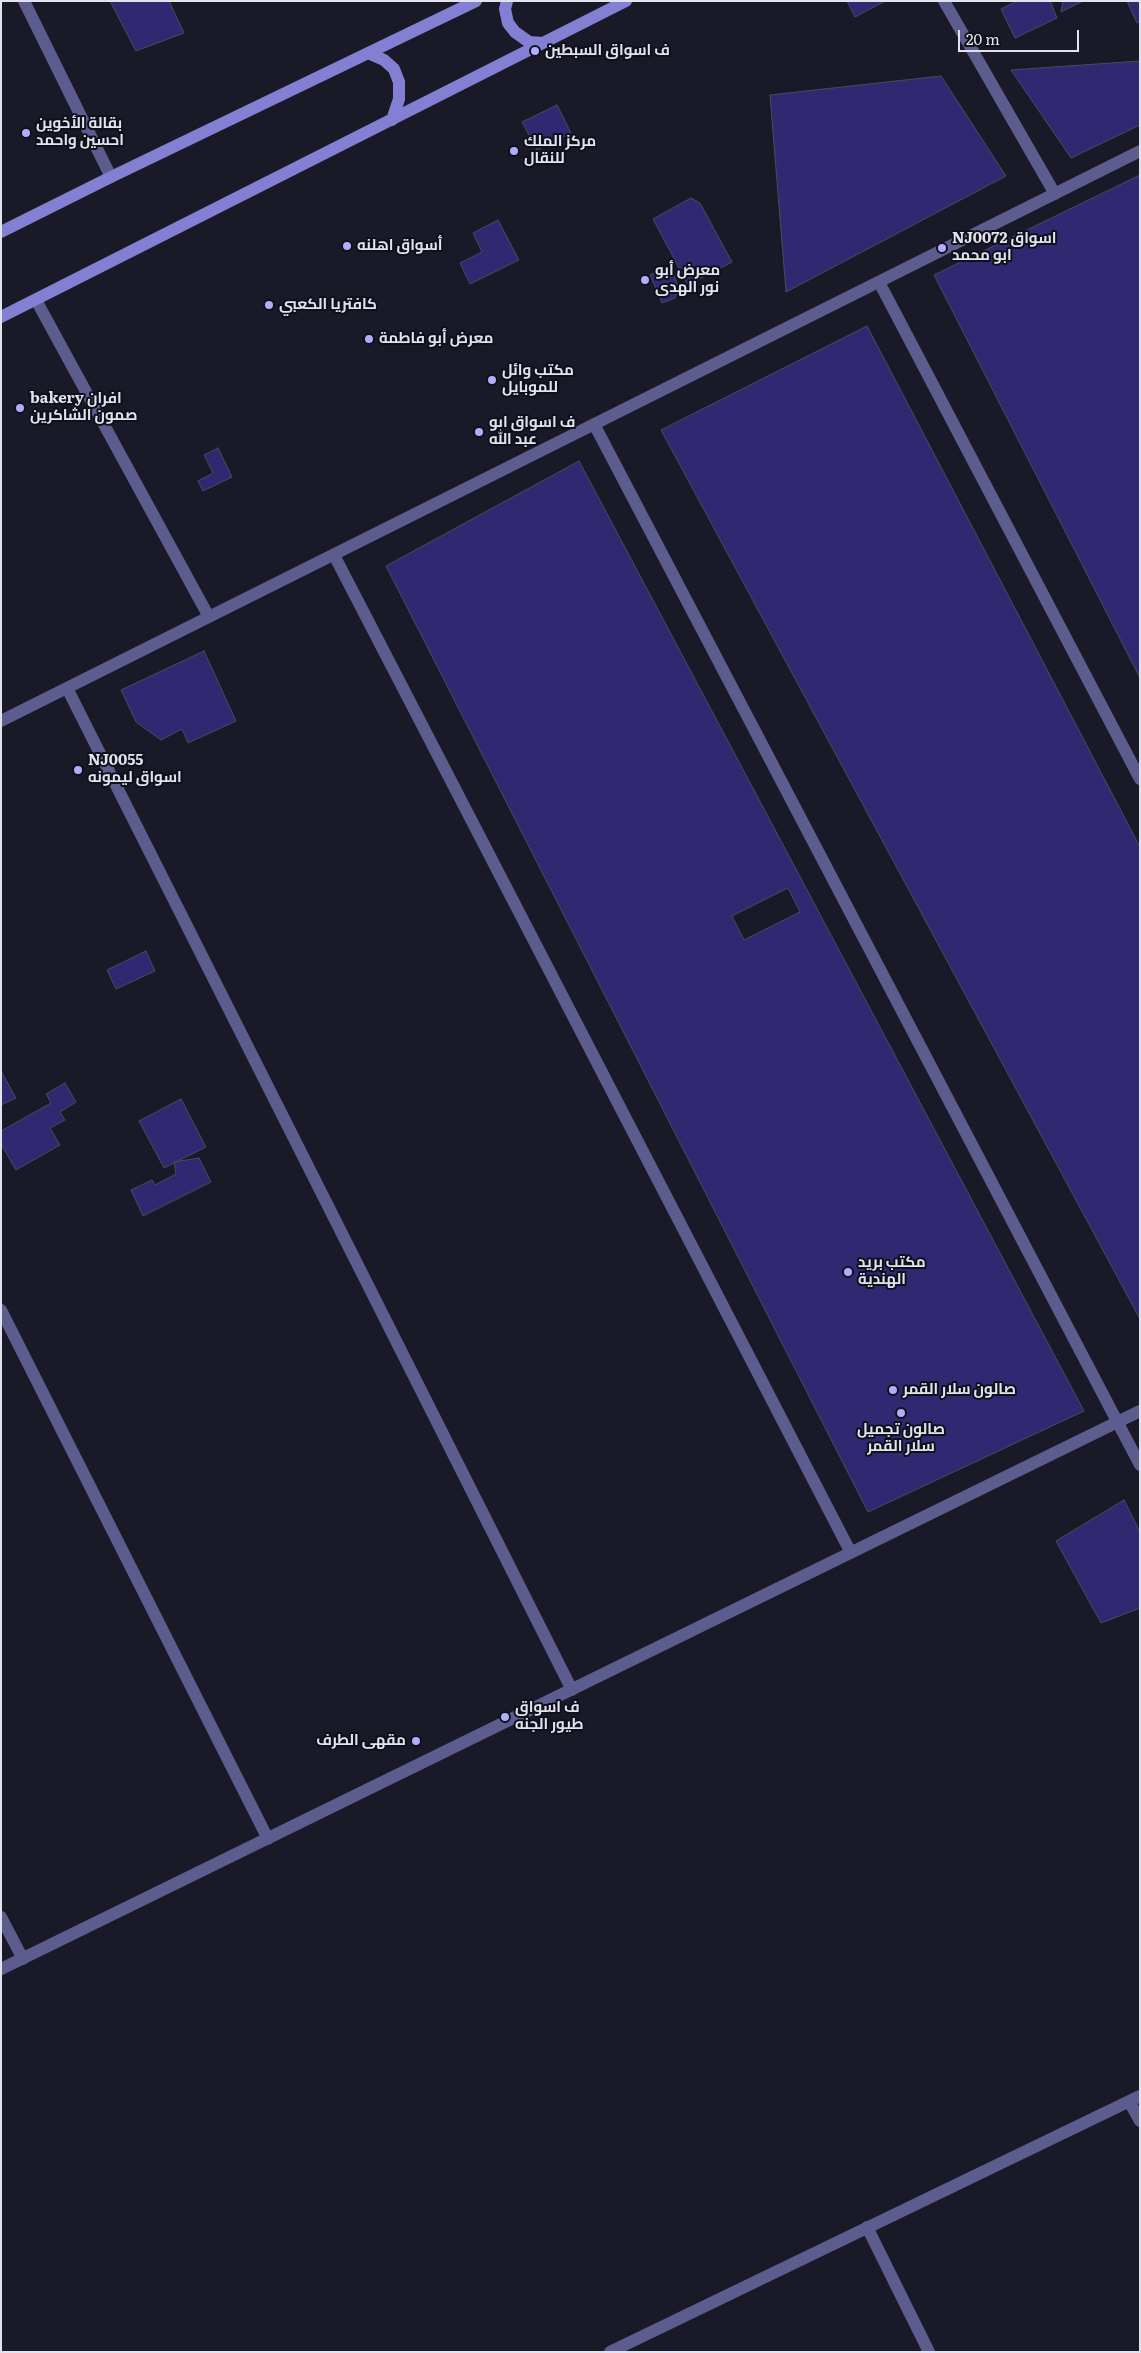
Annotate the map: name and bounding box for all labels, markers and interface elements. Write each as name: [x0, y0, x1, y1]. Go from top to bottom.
scale bar: [961, 20, 1082, 52]
text: 20 m: [966, 27, 1000, 50]
place label: ف اسواق السبطين: [545, 42, 670, 60]
marker: ف اسواق السبطين: [529, 45, 541, 57]
place label: بقالة الأخوين احسين واحمد: [36, 115, 124, 150]
marker: بقالة الأخوين احسين واحمد: [20, 127, 32, 139]
place label: مركز الملك للنقال: [524, 133, 596, 168]
marker: مركز الملك للنقال: [508, 145, 520, 157]
place label: NJ0072 اسواق ابو محمد: [952, 230, 1056, 265]
place label: أسواق اهلنه: [357, 237, 442, 255]
marker: أسواق اهلنه: [341, 240, 353, 252]
marker: NJ0072 اسواق ابو محمد: [936, 242, 948, 254]
place label: معرض أبو نور الهدى: [655, 262, 720, 297]
marker: معرض أبو نور الهدى: [639, 274, 651, 286]
place label: كافتريا الكعبي: [279, 296, 377, 314]
marker: كافتريا الكعبي: [263, 299, 275, 311]
place label: معرض أبو فاطمة: [379, 330, 493, 348]
marker: معرض أبو فاطمة: [363, 333, 375, 345]
place label: مكتب وائل للموبايل: [502, 362, 574, 397]
marker: مكتب وائل للموبايل: [486, 374, 498, 386]
place label: bakery افران صمون الشاكرين: [30, 390, 137, 425]
marker: bakery افران صمون الشاكرين: [14, 402, 26, 414]
place label: ف اسواق ابو عبد الله: [489, 414, 575, 449]
marker: ف اسواق ابو عبد الله: [473, 426, 485, 438]
place label: NJ0055 اسواق ليمونه: [88, 752, 182, 787]
marker: NJ0055 اسواق ليمونه: [72, 764, 84, 776]
place label: مكتب بريد الهندية: [858, 1254, 926, 1289]
marker: مكتب بريد الهندية: [842, 1266, 854, 1278]
place label: صالون سلار القمر: [903, 1381, 1016, 1399]
marker: صالون سلار القمر: [887, 1384, 899, 1396]
marker: صالون تجميل سلار القمر: [895, 1407, 907, 1419]
place label: صالون تجميل سلار القمر: [857, 1421, 945, 1456]
place label: ف اسواق طيور الجنه: [515, 1699, 583, 1734]
marker: ف اسواق طيور الجنه: [499, 1711, 511, 1723]
place label: مقهى الطرف: [316, 1732, 406, 1750]
marker: مقهى الطرف: [410, 1735, 422, 1747]

